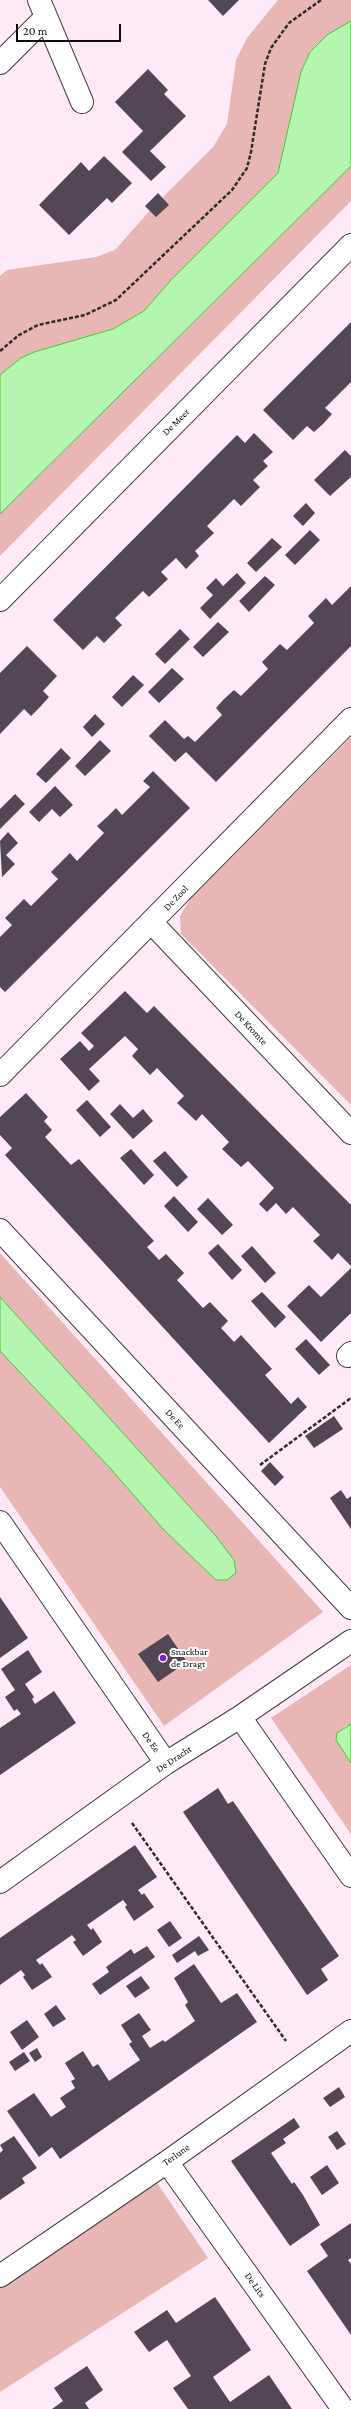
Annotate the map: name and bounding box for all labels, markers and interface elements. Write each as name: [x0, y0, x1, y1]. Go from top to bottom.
scale bar: [18, 16, 123, 42]
text: 20 m: [23, 24, 47, 38]
street label: De Meer: [160, 406, 192, 438]
street label: De Zool: [161, 883, 191, 913]
street label: De Kromte: [232, 1008, 270, 1048]
street label: De Ee: [163, 1407, 187, 1431]
place label: Snackbar de Dragt: [171, 1646, 208, 1670]
marker: Snackbar de Dragt: [158, 1653, 168, 1663]
street label: De Ee: [140, 1729, 162, 1755]
street label: De Dracht: [154, 1743, 194, 1775]
street label: Terlune: [160, 2141, 192, 2169]
street label: De Lits: [242, 2270, 268, 2300]

